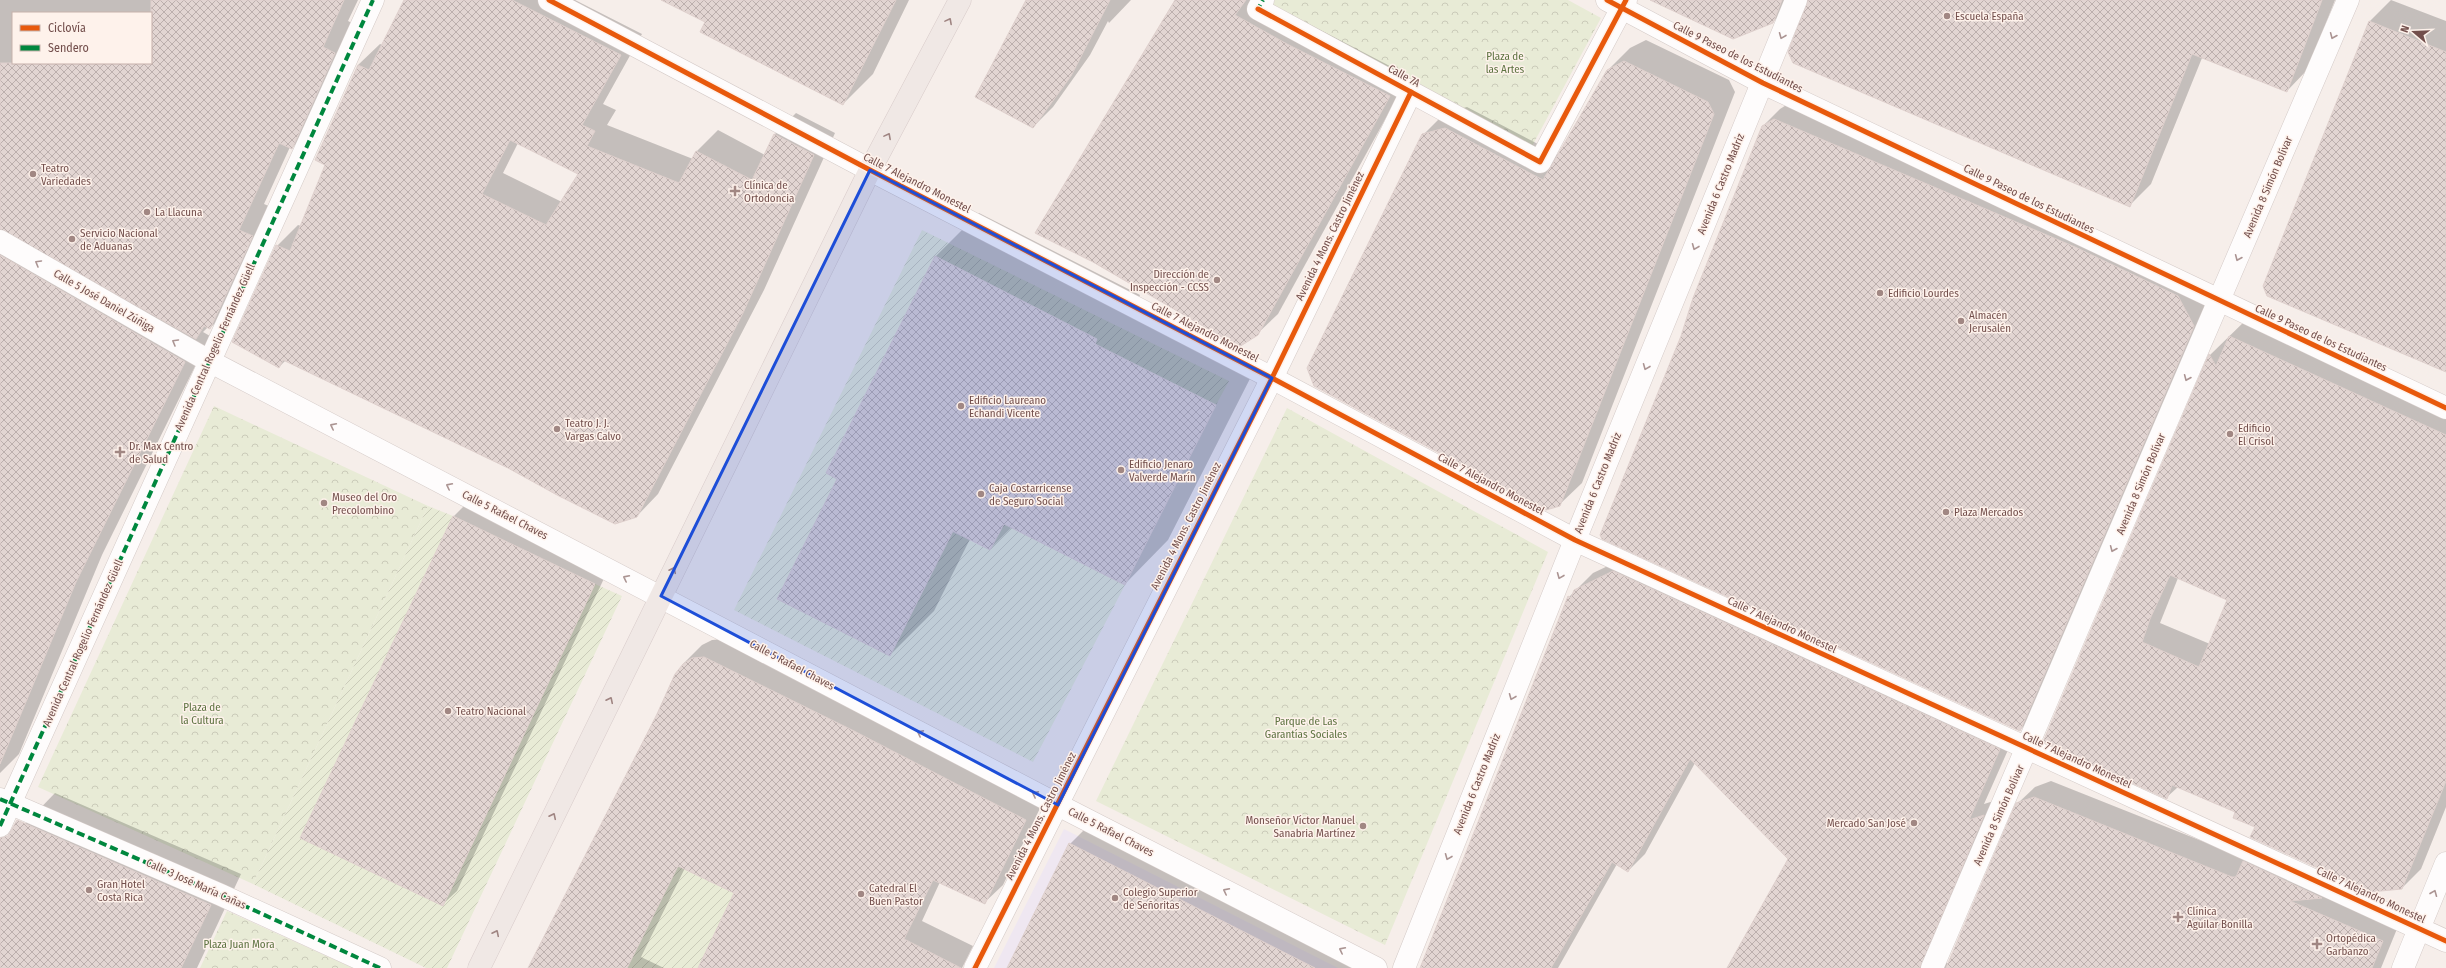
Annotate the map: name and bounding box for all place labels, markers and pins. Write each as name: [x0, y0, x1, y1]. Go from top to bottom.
place label: Escuela España: [1955, 10, 2024, 23]
marker: Escuela España: [1942, 11, 1952, 21]
place label: Teatro Variedades: [41, 162, 91, 188]
marker: Teatro Variedades: [28, 169, 38, 179]
place label: Clínica de Ortodoncia: [744, 179, 794, 205]
marker: Clínica de Ortodoncia: [729, 185, 741, 197]
place label: La Llacuna: [155, 206, 202, 219]
marker: La Llacuna: [142, 207, 152, 217]
place label: Servicio Nacional de Aduanas: [80, 227, 158, 253]
marker: Servicio Nacional de Aduanas: [67, 234, 77, 244]
place label: Dirección de Inspección - CCSS: [1130, 268, 1210, 294]
marker: Dirección de Inspección - CCSS: [1212, 275, 1222, 285]
place label: Edificio Lourdes: [1888, 287, 1959, 300]
marker: Edificio Lourdes: [1875, 288, 1885, 298]
place label: Almacén Jerusalén: [1969, 309, 2011, 335]
marker: Almacén Jerusalén: [1956, 316, 1966, 326]
place label: Edificio Laureano Echandi Vicente: [969, 394, 1046, 420]
marker: Edificio Laureano Echandi Vicente: [956, 401, 966, 411]
place label: Teatro J. J. Vargas Calvo: [565, 417, 621, 443]
place label: Edificio El Crisol: [2238, 422, 2274, 448]
marker: Teatro J. J. Vargas Calvo: [552, 424, 562, 434]
marker: Edificio El Crisol: [2225, 429, 2235, 439]
place label: Dr. Max Centro de Salud: [129, 440, 194, 466]
marker: Dr. Max Centro de Salud: [114, 446, 126, 458]
place label: Edificio Jenaro Valverde Marín: [1129, 458, 1196, 484]
marker: Edificio Jenaro Valverde Marín: [1116, 465, 1126, 475]
place label: Caja Costarricense de Seguro Social: [989, 482, 1072, 508]
marker: Caja Costarricense de Seguro Social: [976, 489, 986, 499]
place label: Museo del Oro Precolombino: [332, 491, 397, 517]
marker: Museo del Oro Precolombino: [319, 498, 329, 508]
place label: Plaza Mercados: [1954, 506, 2024, 519]
marker: Plaza Mercados: [1941, 507, 1951, 517]
place label: Teatro Nacional: [456, 705, 526, 718]
marker: Teatro Nacional: [443, 706, 453, 716]
place label: Monseñor Víctor Manuel Sanabria Martínez: [1246, 814, 1356, 840]
place label: Mercado San José: [1827, 817, 1906, 830]
marker: Mercado San José: [1909, 818, 1919, 828]
marker: Monseñor Víctor Manuel Sanabria Martínez: [1358, 821, 1368, 831]
place label: Gran Hotel Costa Rica: [97, 878, 145, 904]
place label: Catedral El Buen Pastor: [869, 882, 923, 908]
marker: Gran Hotel Costa Rica: [84, 885, 94, 895]
place label: Colegio Superior de Señoritas: [1123, 886, 1198, 912]
marker: Catedral El Buen Pastor: [856, 889, 866, 899]
marker: Colegio Superior de Señoritas: [1110, 893, 1120, 903]
place label: Clínica Aguilar Bonilla: [2187, 905, 2253, 931]
marker: Clínica Aguilar Bonilla: [2172, 911, 2184, 923]
place label: Ortopédica Garbanzo: [2326, 932, 2376, 958]
marker: Ortopédica Garbanzo: [2311, 938, 2323, 950]

